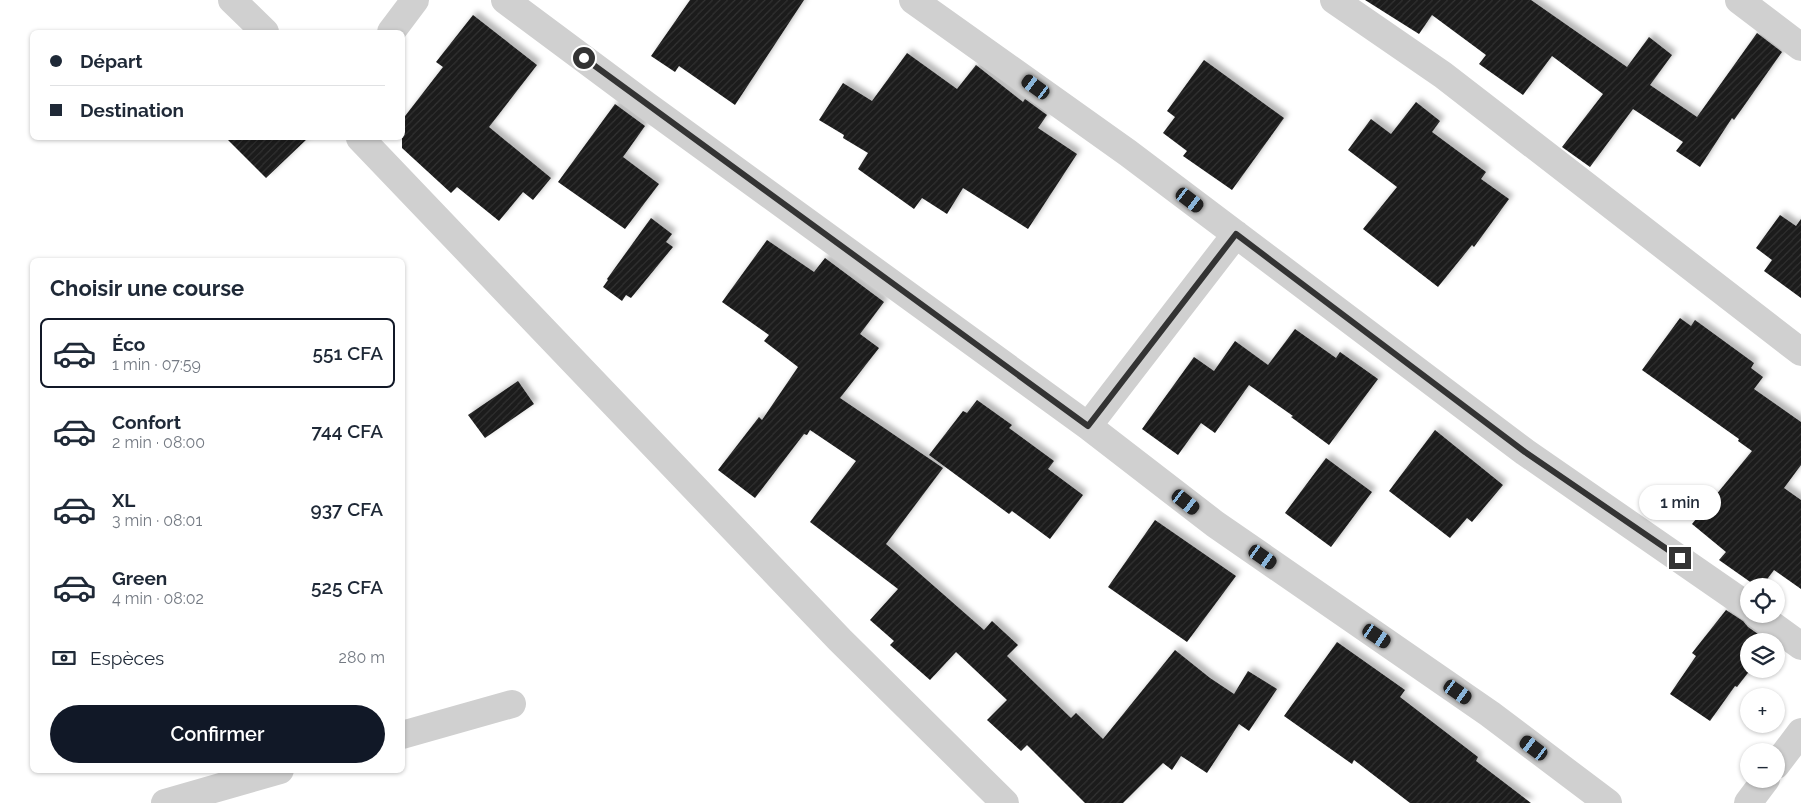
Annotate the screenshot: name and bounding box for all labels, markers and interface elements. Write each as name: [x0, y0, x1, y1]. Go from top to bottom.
route start: [573, 47, 595, 69]
text: Départ: [80, 50, 143, 72]
car: [1019, 72, 1052, 102]
text: Destination: [80, 99, 184, 121]
car: [1173, 185, 1206, 215]
text: Choisir une course: [50, 275, 244, 301]
icon: car: [52, 331, 97, 376]
text: Éco: [112, 333, 145, 355]
text: 551 CFA: [313, 342, 383, 364]
text: 1 min · 07:59: [112, 355, 201, 374]
icon: car: [52, 409, 97, 454]
text: Confort: [112, 411, 181, 433]
text: 744 CFA: [311, 420, 383, 442]
text: 2 min · 08:00: [112, 433, 205, 452]
callout: 1 min: [1639, 486, 1721, 520]
icon: car: [52, 487, 97, 532]
car: [1169, 487, 1202, 517]
text: XL: [112, 489, 135, 511]
text: 1 min: [1660, 493, 1700, 512]
text: 937 CFA: [310, 498, 383, 520]
text: 3 min · 08:01: [112, 511, 202, 530]
car: [1246, 542, 1279, 572]
route end: [1669, 547, 1691, 569]
icon: car: [52, 565, 97, 610]
text: Green: [112, 567, 167, 589]
text: 525 CFA: [311, 576, 383, 598]
map controls: [1740, 578, 1785, 788]
button: locate: [1740, 578, 1785, 623]
text: 4 min · 08:02: [112, 589, 204, 608]
car: [1360, 621, 1393, 651]
button: layers: [1740, 633, 1785, 678]
icon: cash: [50, 644, 78, 672]
text: Espèces: [90, 647, 164, 669]
text: 280 m: [339, 648, 385, 667]
car: [1441, 677, 1474, 707]
button: +: [1740, 688, 1785, 733]
button: Confirmer: [50, 705, 385, 763]
car: [1517, 733, 1550, 763]
button: −: [1740, 743, 1785, 788]

